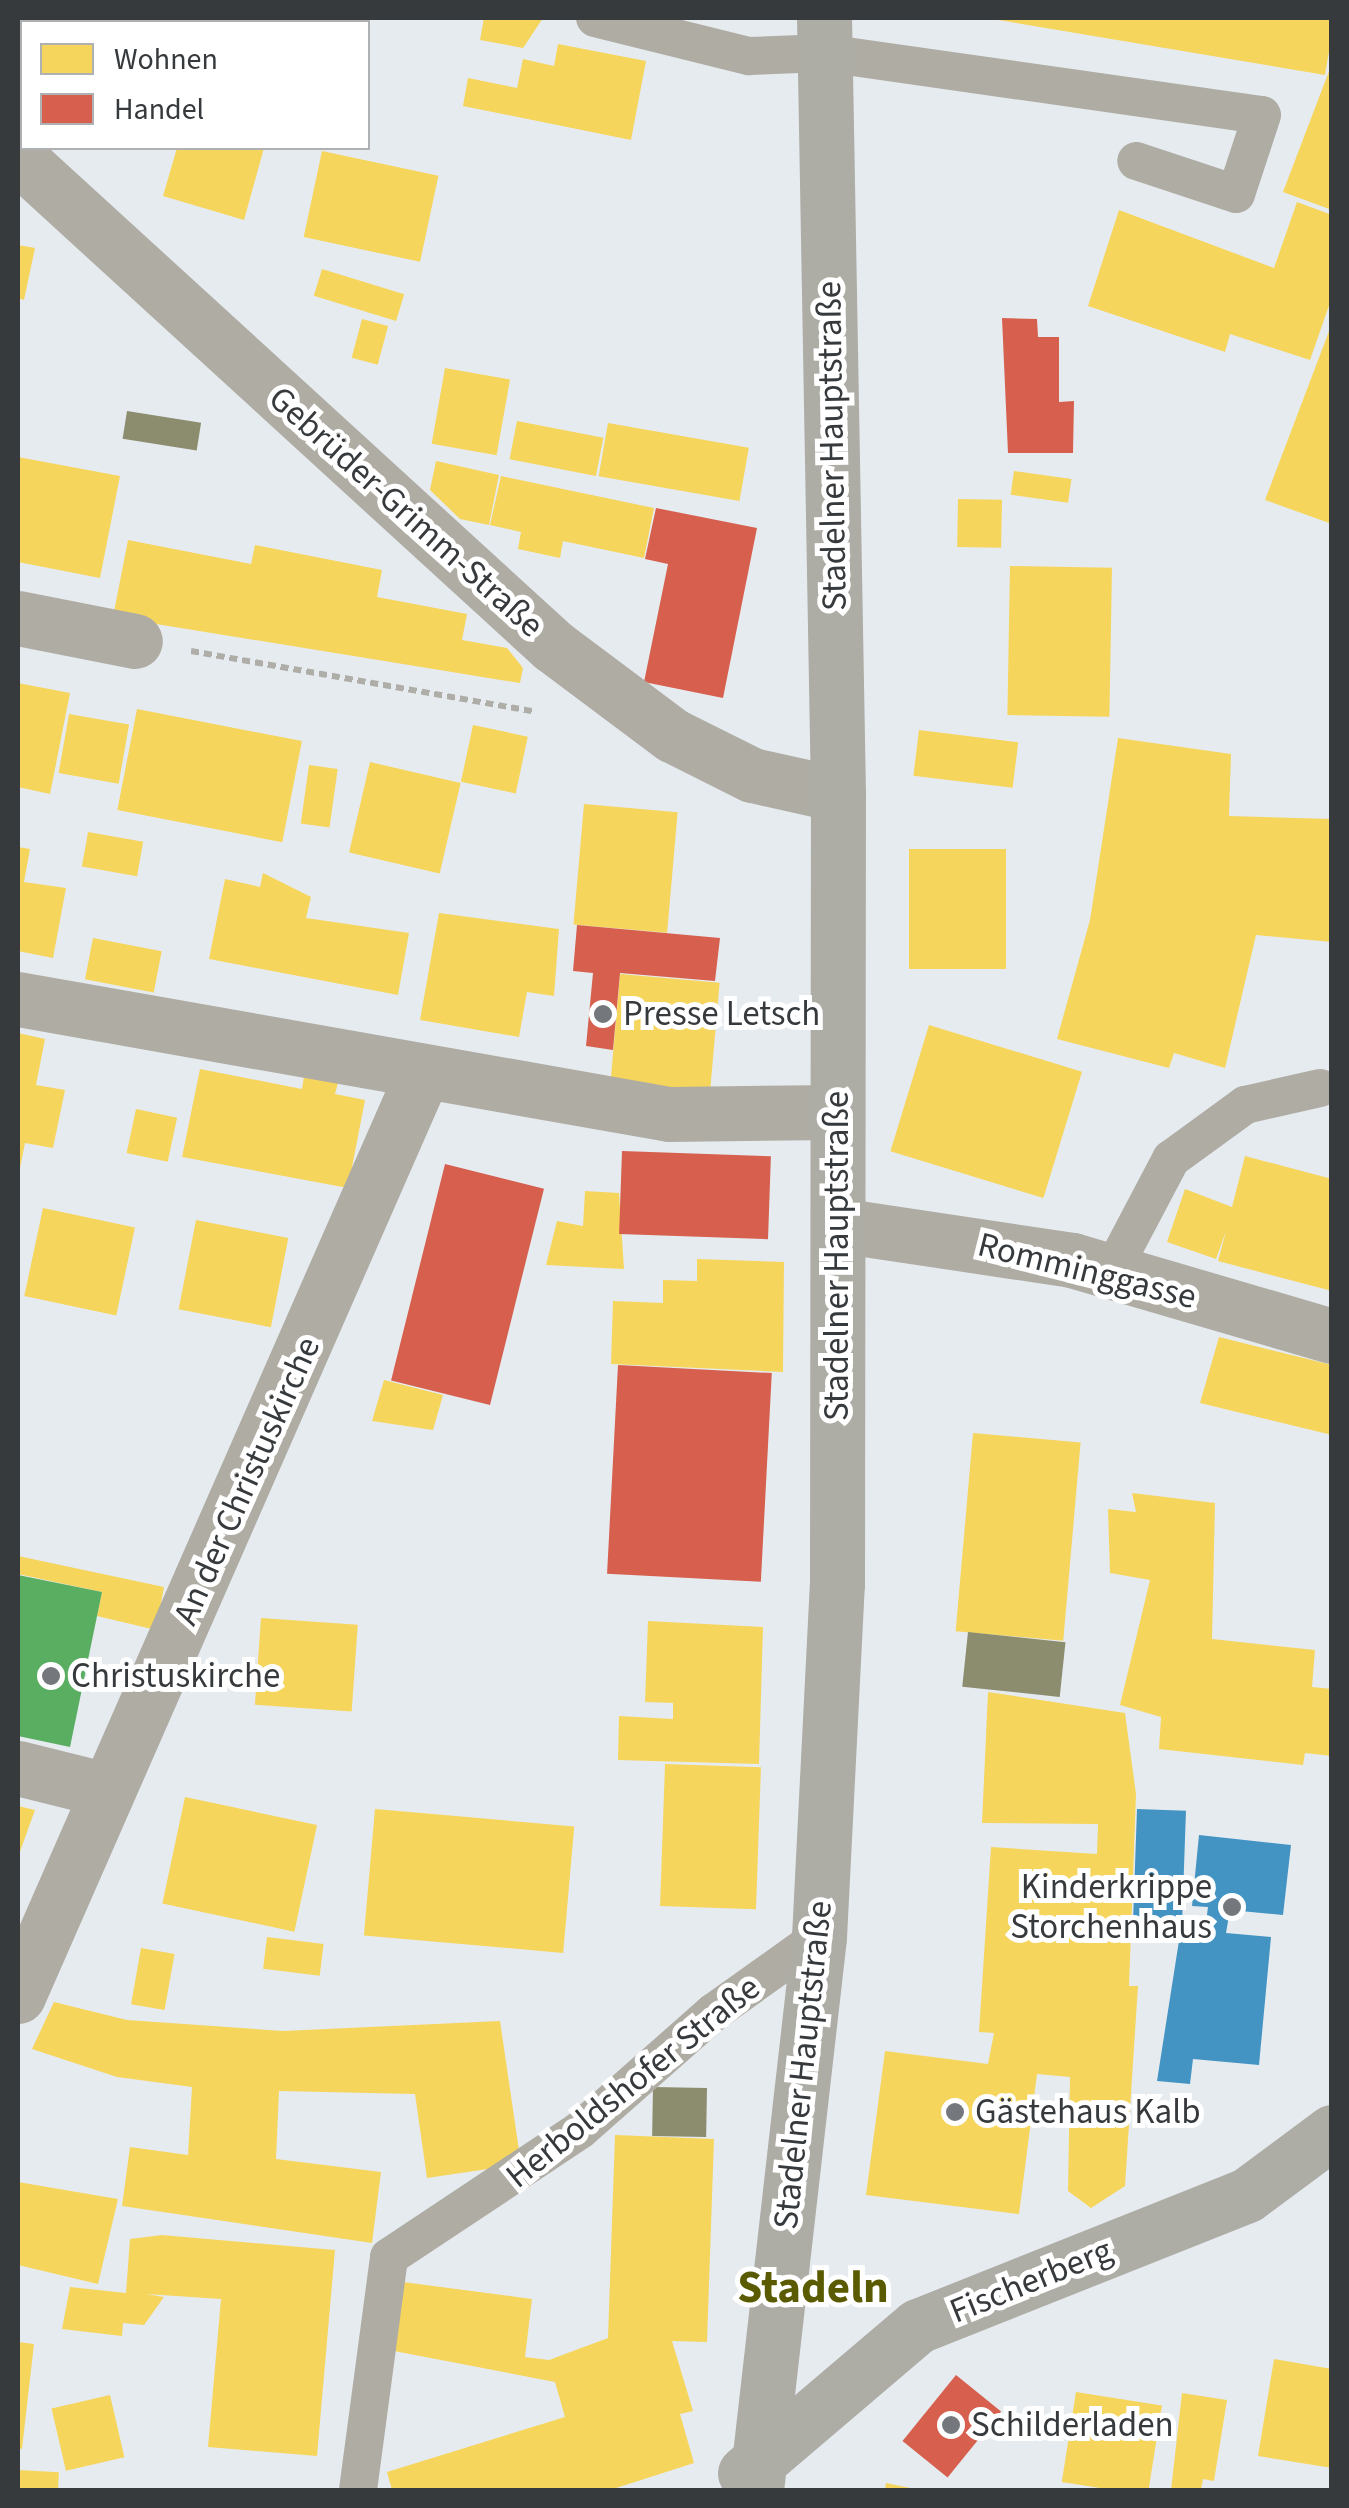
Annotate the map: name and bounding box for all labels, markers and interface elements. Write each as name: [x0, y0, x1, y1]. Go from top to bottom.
legend: [20, 20, 370, 150]
text: Wohnen: [114, 38, 218, 81]
text: Handel: [114, 88, 204, 131]
street label: Stadelner Hauptstraße: [808, 281, 856, 611]
street label: Gebrüder-Grimm-Straße: [260, 378, 552, 646]
place label: Presse Letsch: [623, 993, 820, 1035]
marker: Presse Letsch: [592, 1003, 614, 1025]
street label: Stadelner Hauptstraße: [816, 1091, 858, 1421]
street label: Romminggasse: [974, 1224, 1200, 1318]
street label: An der Christuskirche: [165, 1331, 329, 1631]
place label: Christuskirche: [71, 1655, 280, 1697]
marker: Christuskirche: [40, 1665, 62, 1687]
place label: Kinderkrippe Storchenhaus: [1010, 1866, 1212, 1948]
marker: Kinderkrippe Storchenhaus: [1221, 1896, 1243, 1918]
street label: Stadelner Hauptstraße: [765, 1899, 841, 2231]
street label: Herboldshofer Straße: [498, 1967, 768, 2197]
place label: Gästehaus Kalb: [975, 2091, 1200, 2133]
marker: Gästehaus Kalb: [944, 2101, 966, 2123]
street label: Fischerberg: [944, 2229, 1118, 2333]
district label: Stadeln: [737, 2262, 889, 2316]
place label: Schilderladen: [971, 2404, 1174, 2446]
marker: Schilderladen: [940, 2414, 962, 2436]

